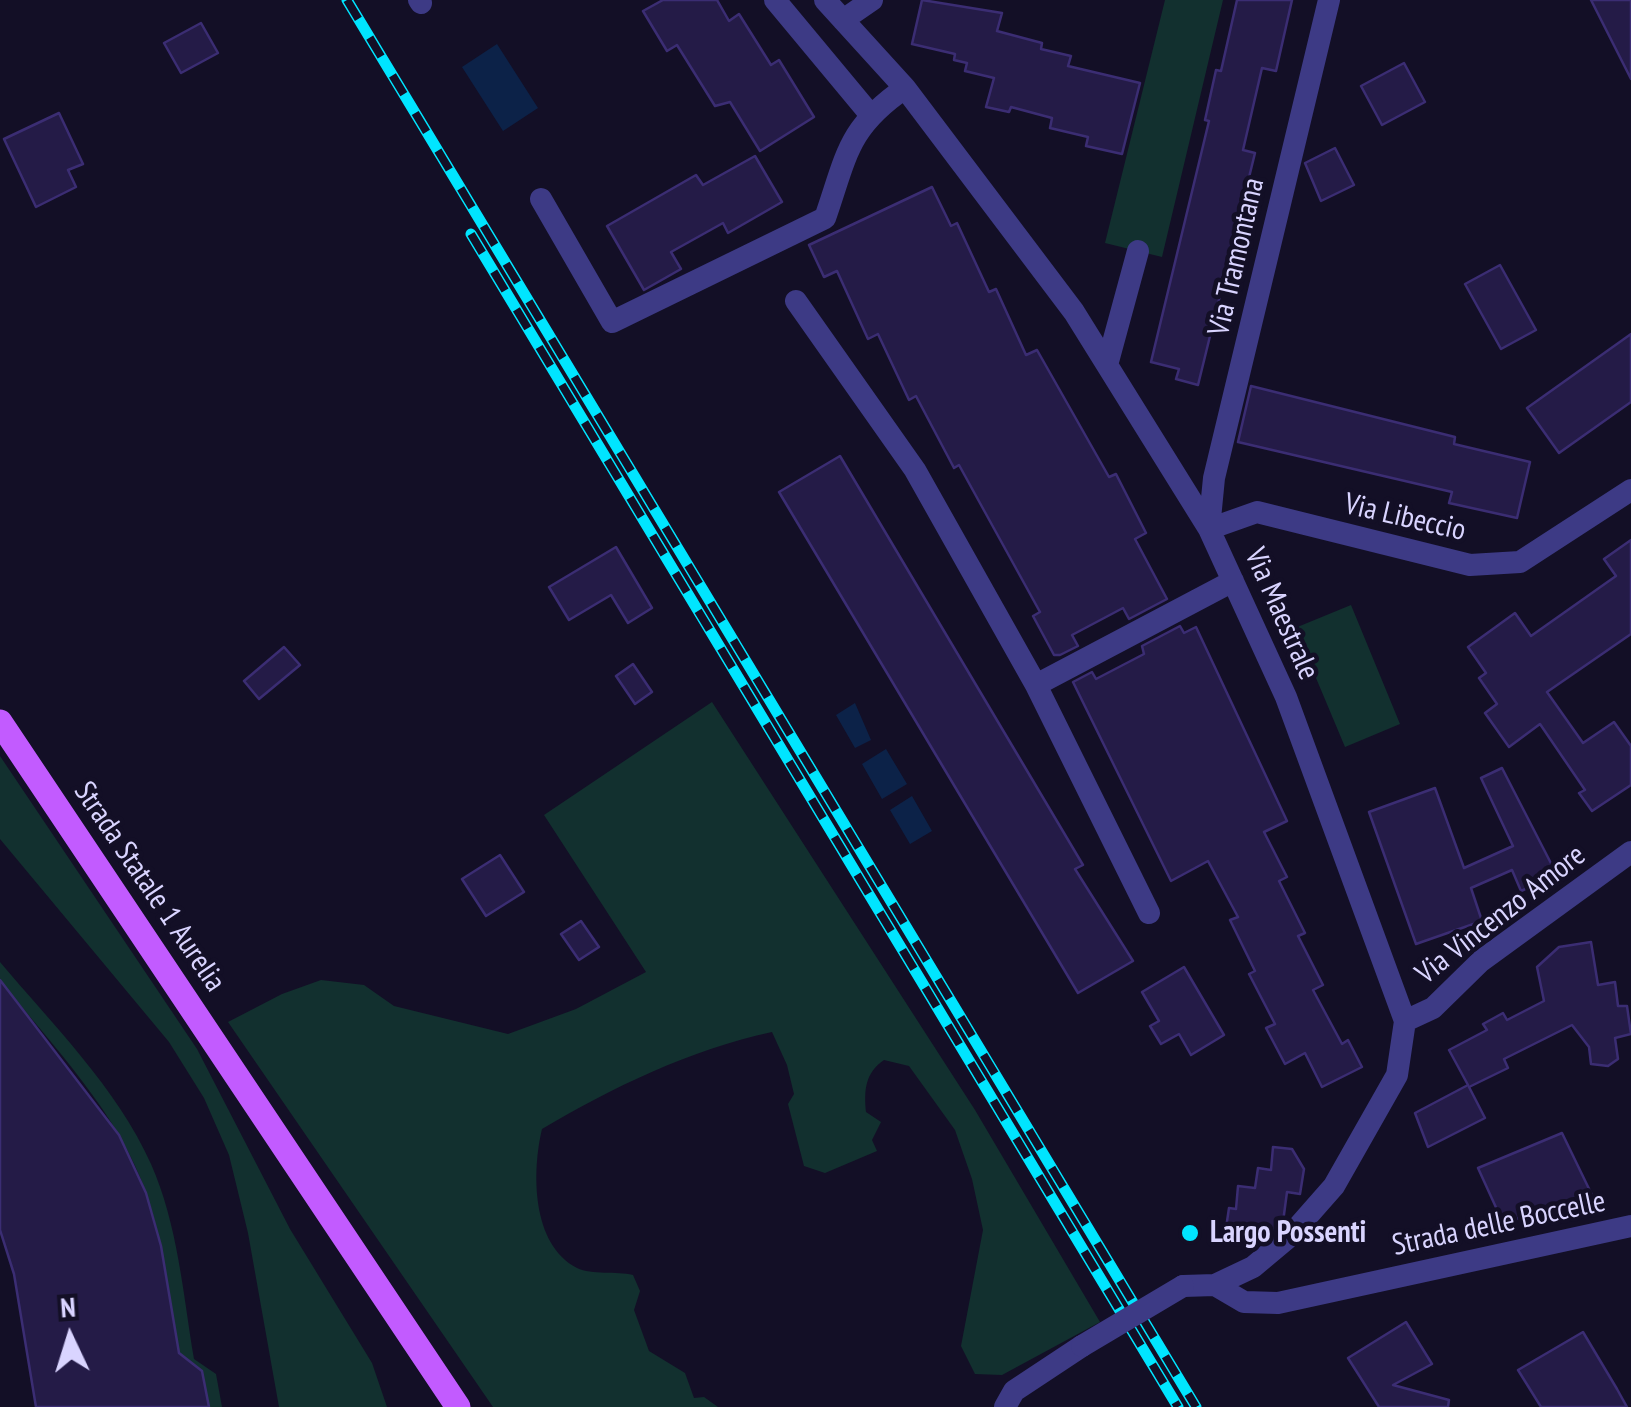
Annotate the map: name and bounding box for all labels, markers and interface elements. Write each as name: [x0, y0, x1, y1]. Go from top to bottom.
street label: Via Tramontana: [1201, 175, 1273, 339]
street label: Via Libeccio: [1341, 487, 1469, 549]
street label: Via Maestrale: [1236, 543, 1326, 685]
street label: Strada Statale 1 Aurelia: [66, 775, 232, 999]
street label: Via Vincenzo Amore: [1409, 838, 1593, 992]
street label: Strada delle Boccelle: [1389, 1184, 1609, 1264]
place label: Largo Possenti: [1210, 1215, 1366, 1251]
marker: Largo Possenti: [1179, 1222, 1201, 1244]
north arrow: [20, 1287, 120, 1387]
text: N: [59, 1288, 77, 1326]

